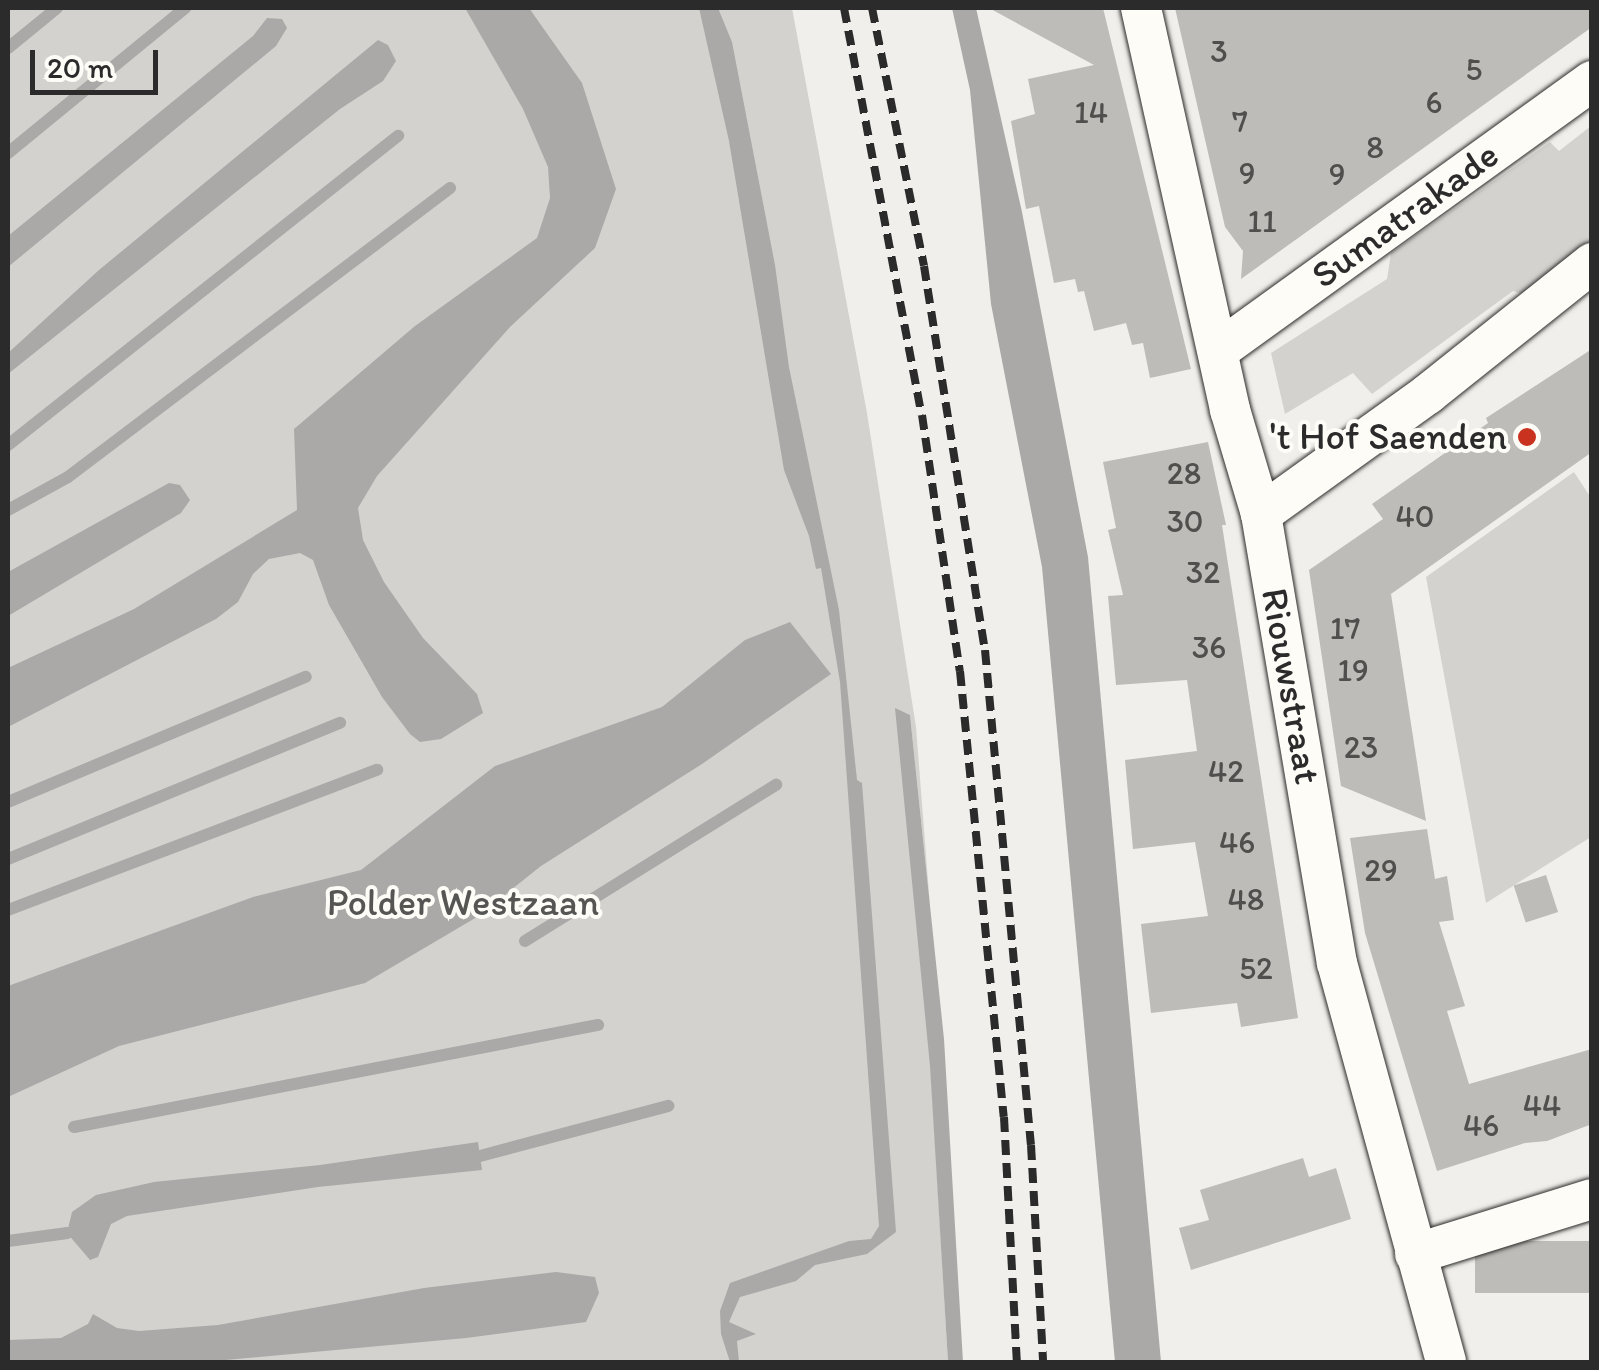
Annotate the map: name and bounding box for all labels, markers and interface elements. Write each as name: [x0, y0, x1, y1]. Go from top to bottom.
scale bar: [35, 30, 162, 92]
house number: 3: [1210, 32, 1228, 70]
text: 20 m: [47, 49, 113, 86]
house number: 5: [1466, 50, 1482, 88]
house number: 6: [1426, 83, 1442, 121]
house number: 14: [1074, 93, 1108, 131]
house number: 7: [1232, 102, 1248, 140]
house number: 8: [1366, 128, 1384, 166]
street label: Sumatrakade: [1303, 132, 1507, 298]
house number: 9: [1239, 154, 1255, 192]
house number: 9: [1329, 155, 1345, 193]
house number: 11: [1247, 202, 1277, 240]
place label: 't Hof Saenden: [1268, 414, 1507, 460]
marker: 't Hof Saenden: [1516, 426, 1538, 448]
house number: 28: [1167, 454, 1201, 492]
house number: 40: [1396, 497, 1434, 535]
house number: 30: [1166, 502, 1204, 540]
house number: 32: [1186, 553, 1220, 591]
street label: Riouwstraat: [1251, 585, 1331, 787]
house number: 17: [1330, 609, 1360, 647]
house number: 36: [1192, 628, 1226, 666]
house number: 19: [1337, 651, 1369, 689]
house number: 23: [1344, 728, 1378, 766]
house number: 42: [1208, 752, 1244, 790]
house number: 46: [1219, 823, 1255, 861]
house number: 29: [1364, 851, 1398, 889]
park label: Polder Westzaan: [328, 880, 598, 926]
house number: 48: [1228, 880, 1264, 918]
house number: 52: [1239, 949, 1273, 987]
house number: 44: [1523, 1086, 1561, 1124]
house number: 46: [1463, 1106, 1499, 1144]

